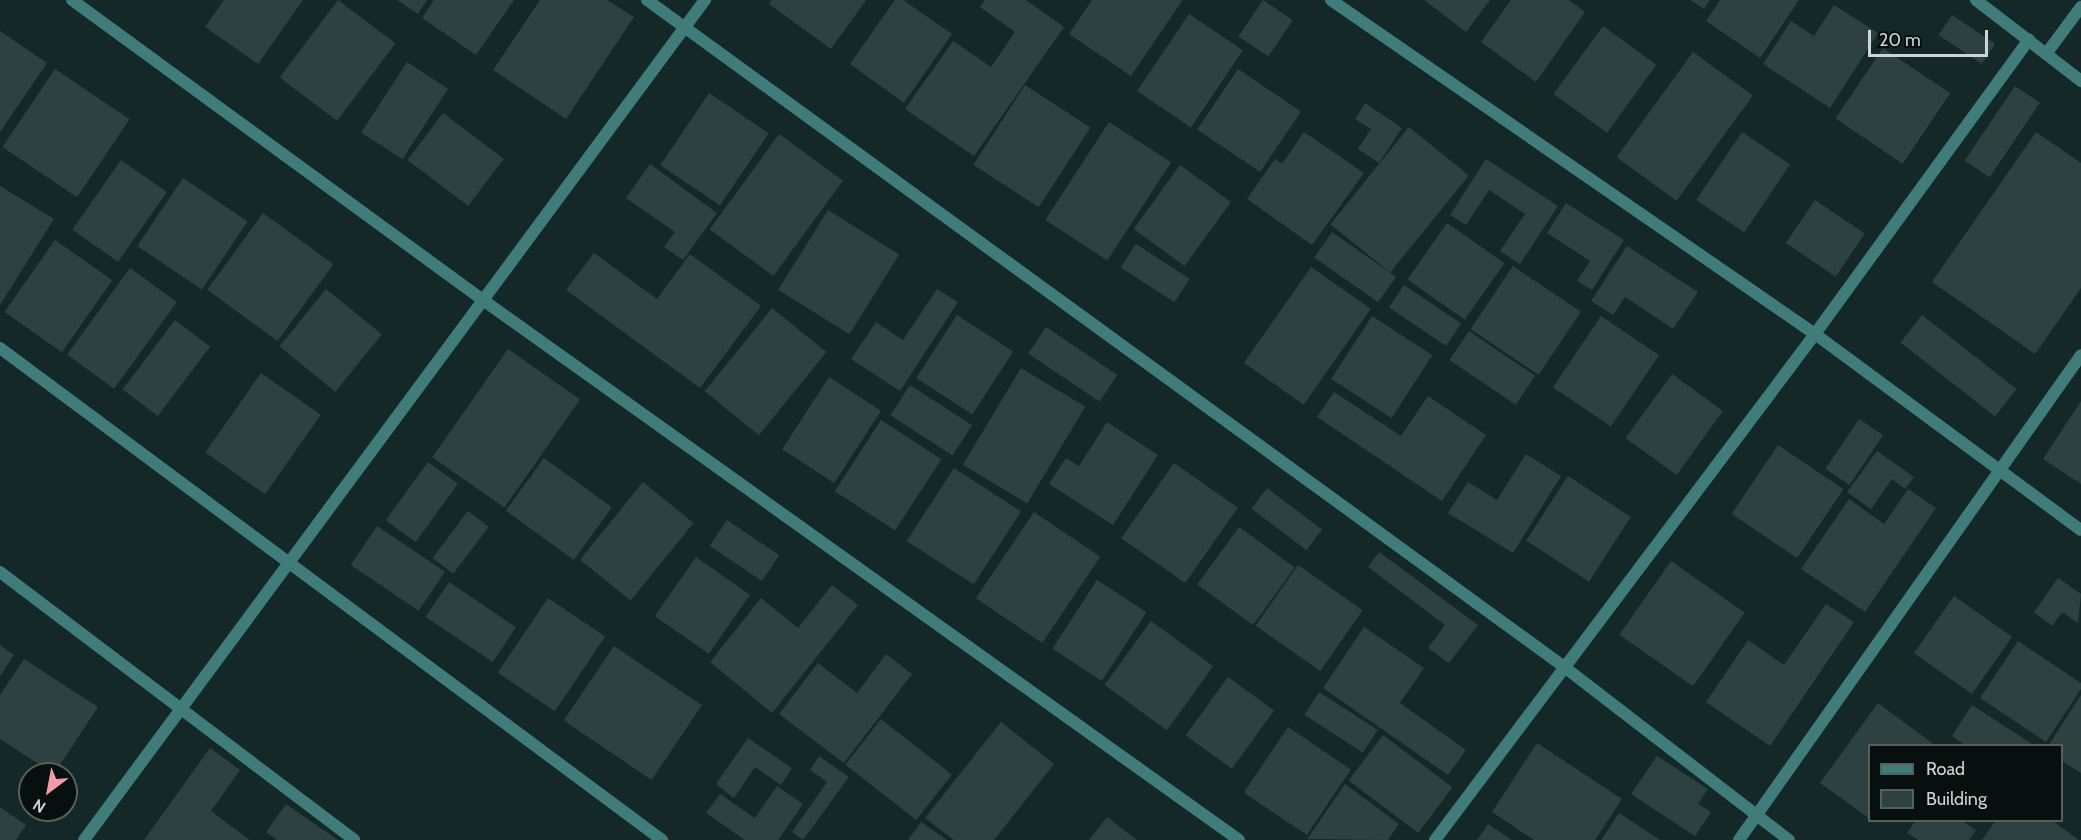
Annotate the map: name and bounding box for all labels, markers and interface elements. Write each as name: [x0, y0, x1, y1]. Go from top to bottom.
scale bar: [1871, 18, 1991, 56]
text: 20 m: [1879, 29, 1921, 51]
legend: [1868, 744, 2063, 822]
text: Road: [1926, 758, 1965, 780]
north arrow: [18, 762, 78, 822]
text: Building: [1926, 788, 1987, 810]
text: N: [29, 795, 49, 817]

